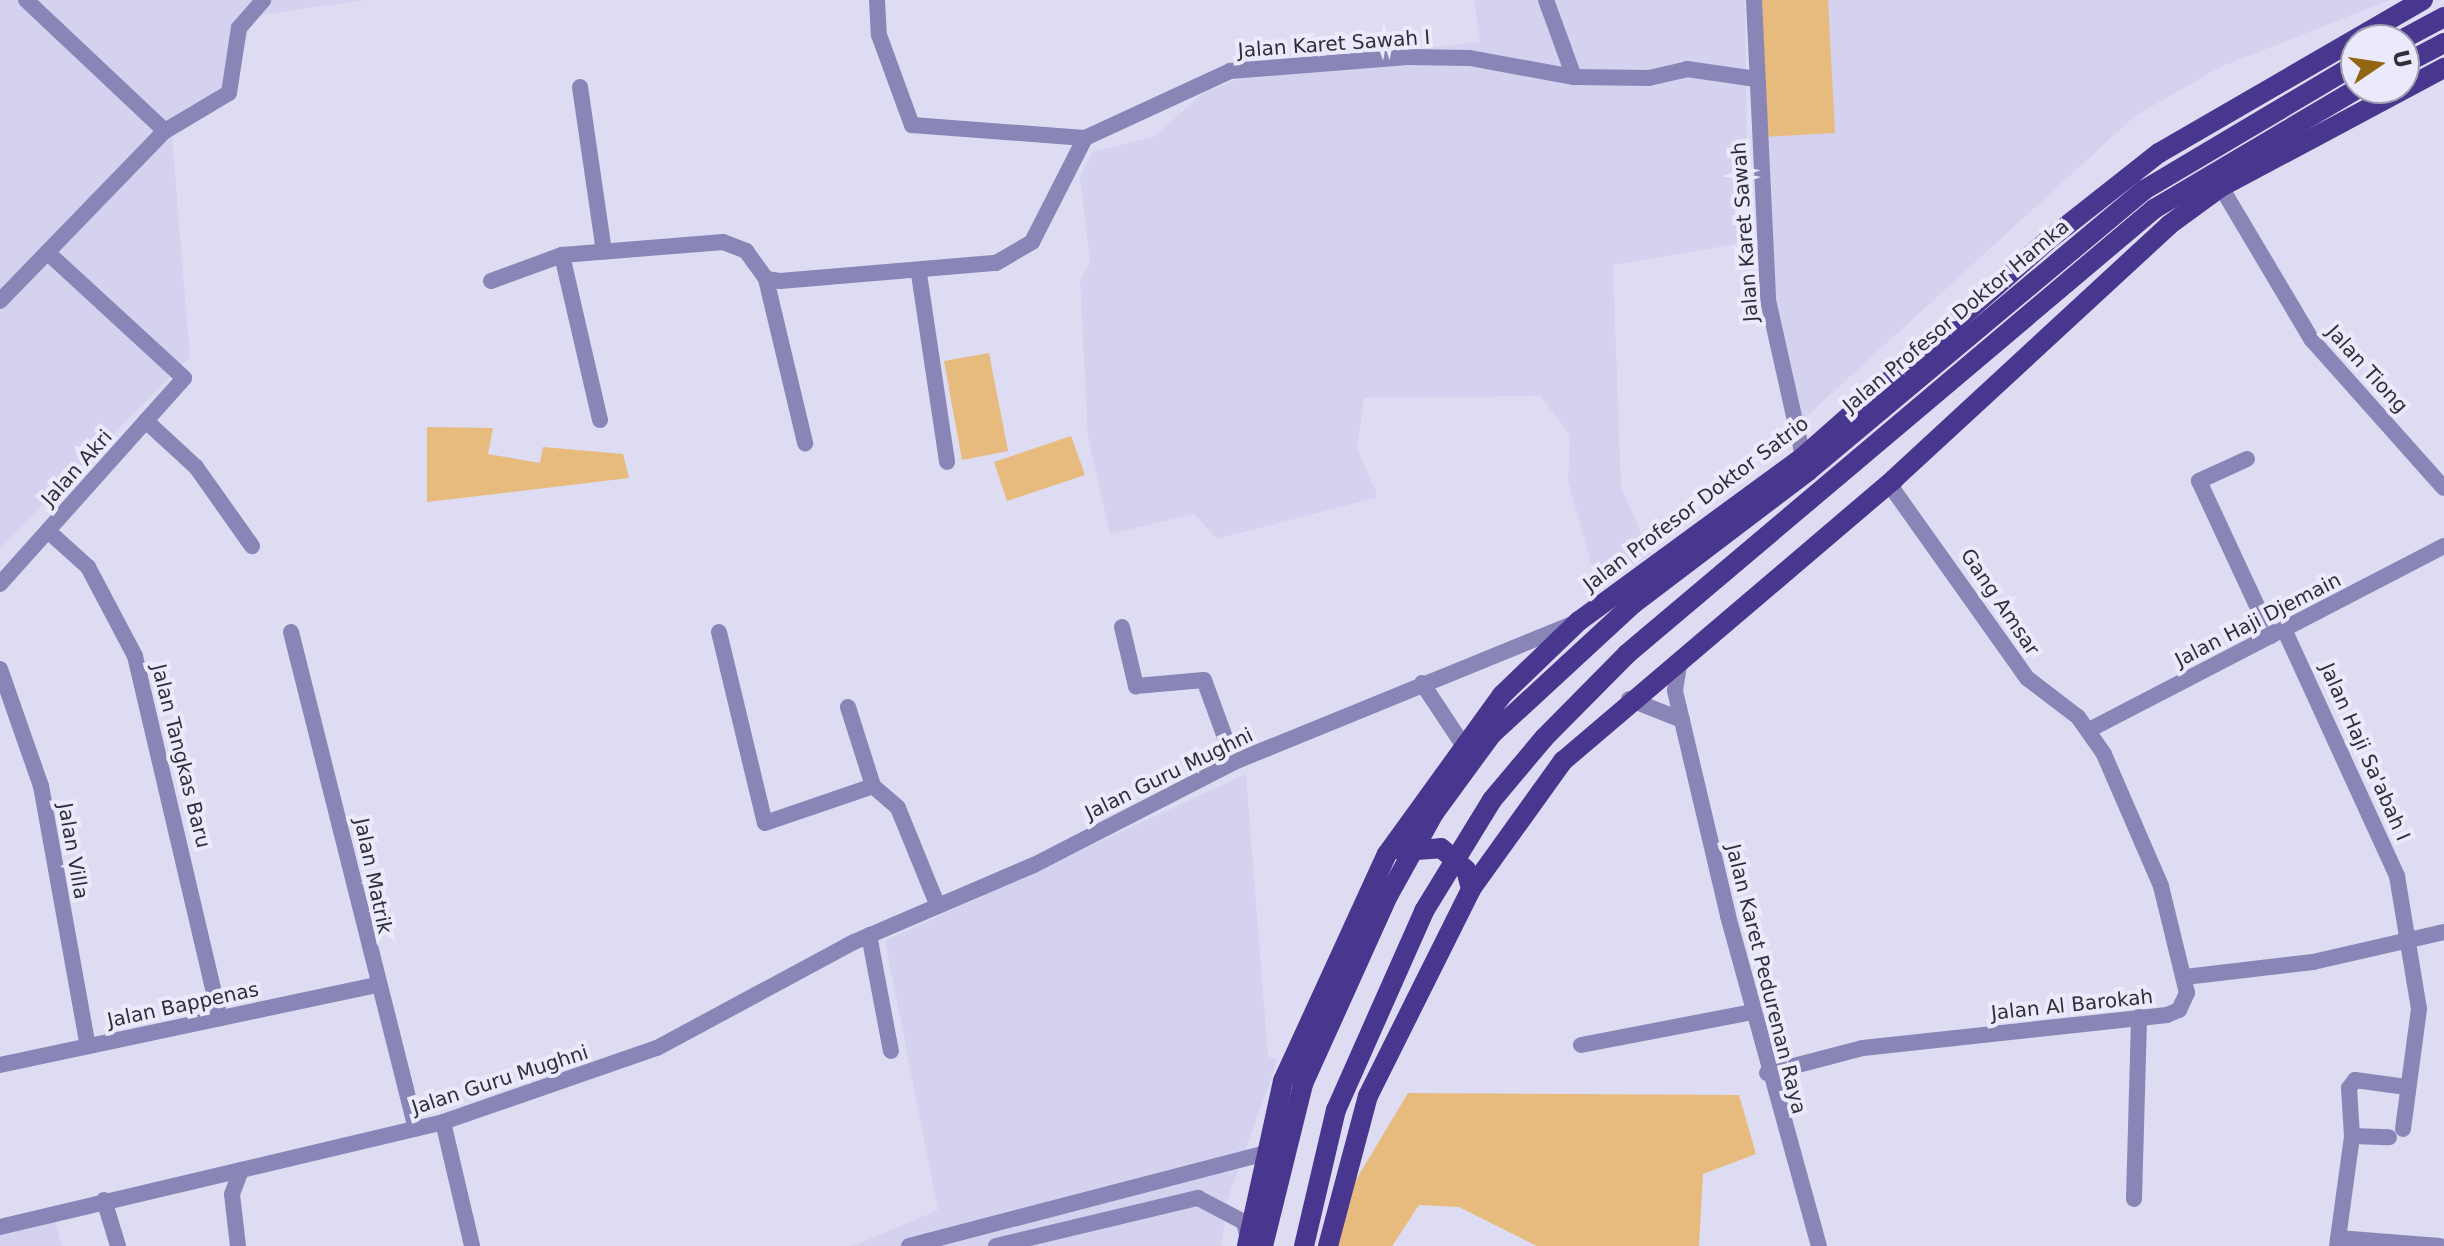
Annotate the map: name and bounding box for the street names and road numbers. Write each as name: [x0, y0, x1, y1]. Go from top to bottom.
street label: Jalan Karet Sawah I: [1237, 25, 1431, 63]
street label: Jalan Karet Sawah: [1727, 141, 1763, 323]
street label: Jalan Profesor Doktor Hamka: [1838, 214, 2074, 418]
street label: Jalan Tiong: [2321, 320, 2413, 418]
street label: Jalan Profesor Doktor Satrio: [1579, 411, 1813, 597]
street label: Jalan Akri: [37, 425, 117, 511]
street label: Gang Amsar: [1956, 544, 2044, 660]
street label: Jalan Haji Djemain: [2171, 568, 2345, 672]
street label: Jalan Haji Sa'abah I: [2315, 659, 2415, 845]
street label: Jalan Tangkas Baru: [147, 662, 215, 850]
street label: Jalan Guru Mughni: [1081, 723, 1257, 825]
street label: Jalan Villa: [53, 801, 93, 901]
street label: Jalan Matrik: [349, 816, 397, 936]
street label: Jalan Karet Pedurenan Raya: [1721, 842, 1811, 1116]
street label: Jalan Bappenas: [105, 977, 261, 1033]
street label: Jalan Al Barokah: [1990, 985, 2154, 1025]
street label: Jalan Guru Mughni: [409, 1040, 591, 1120]

